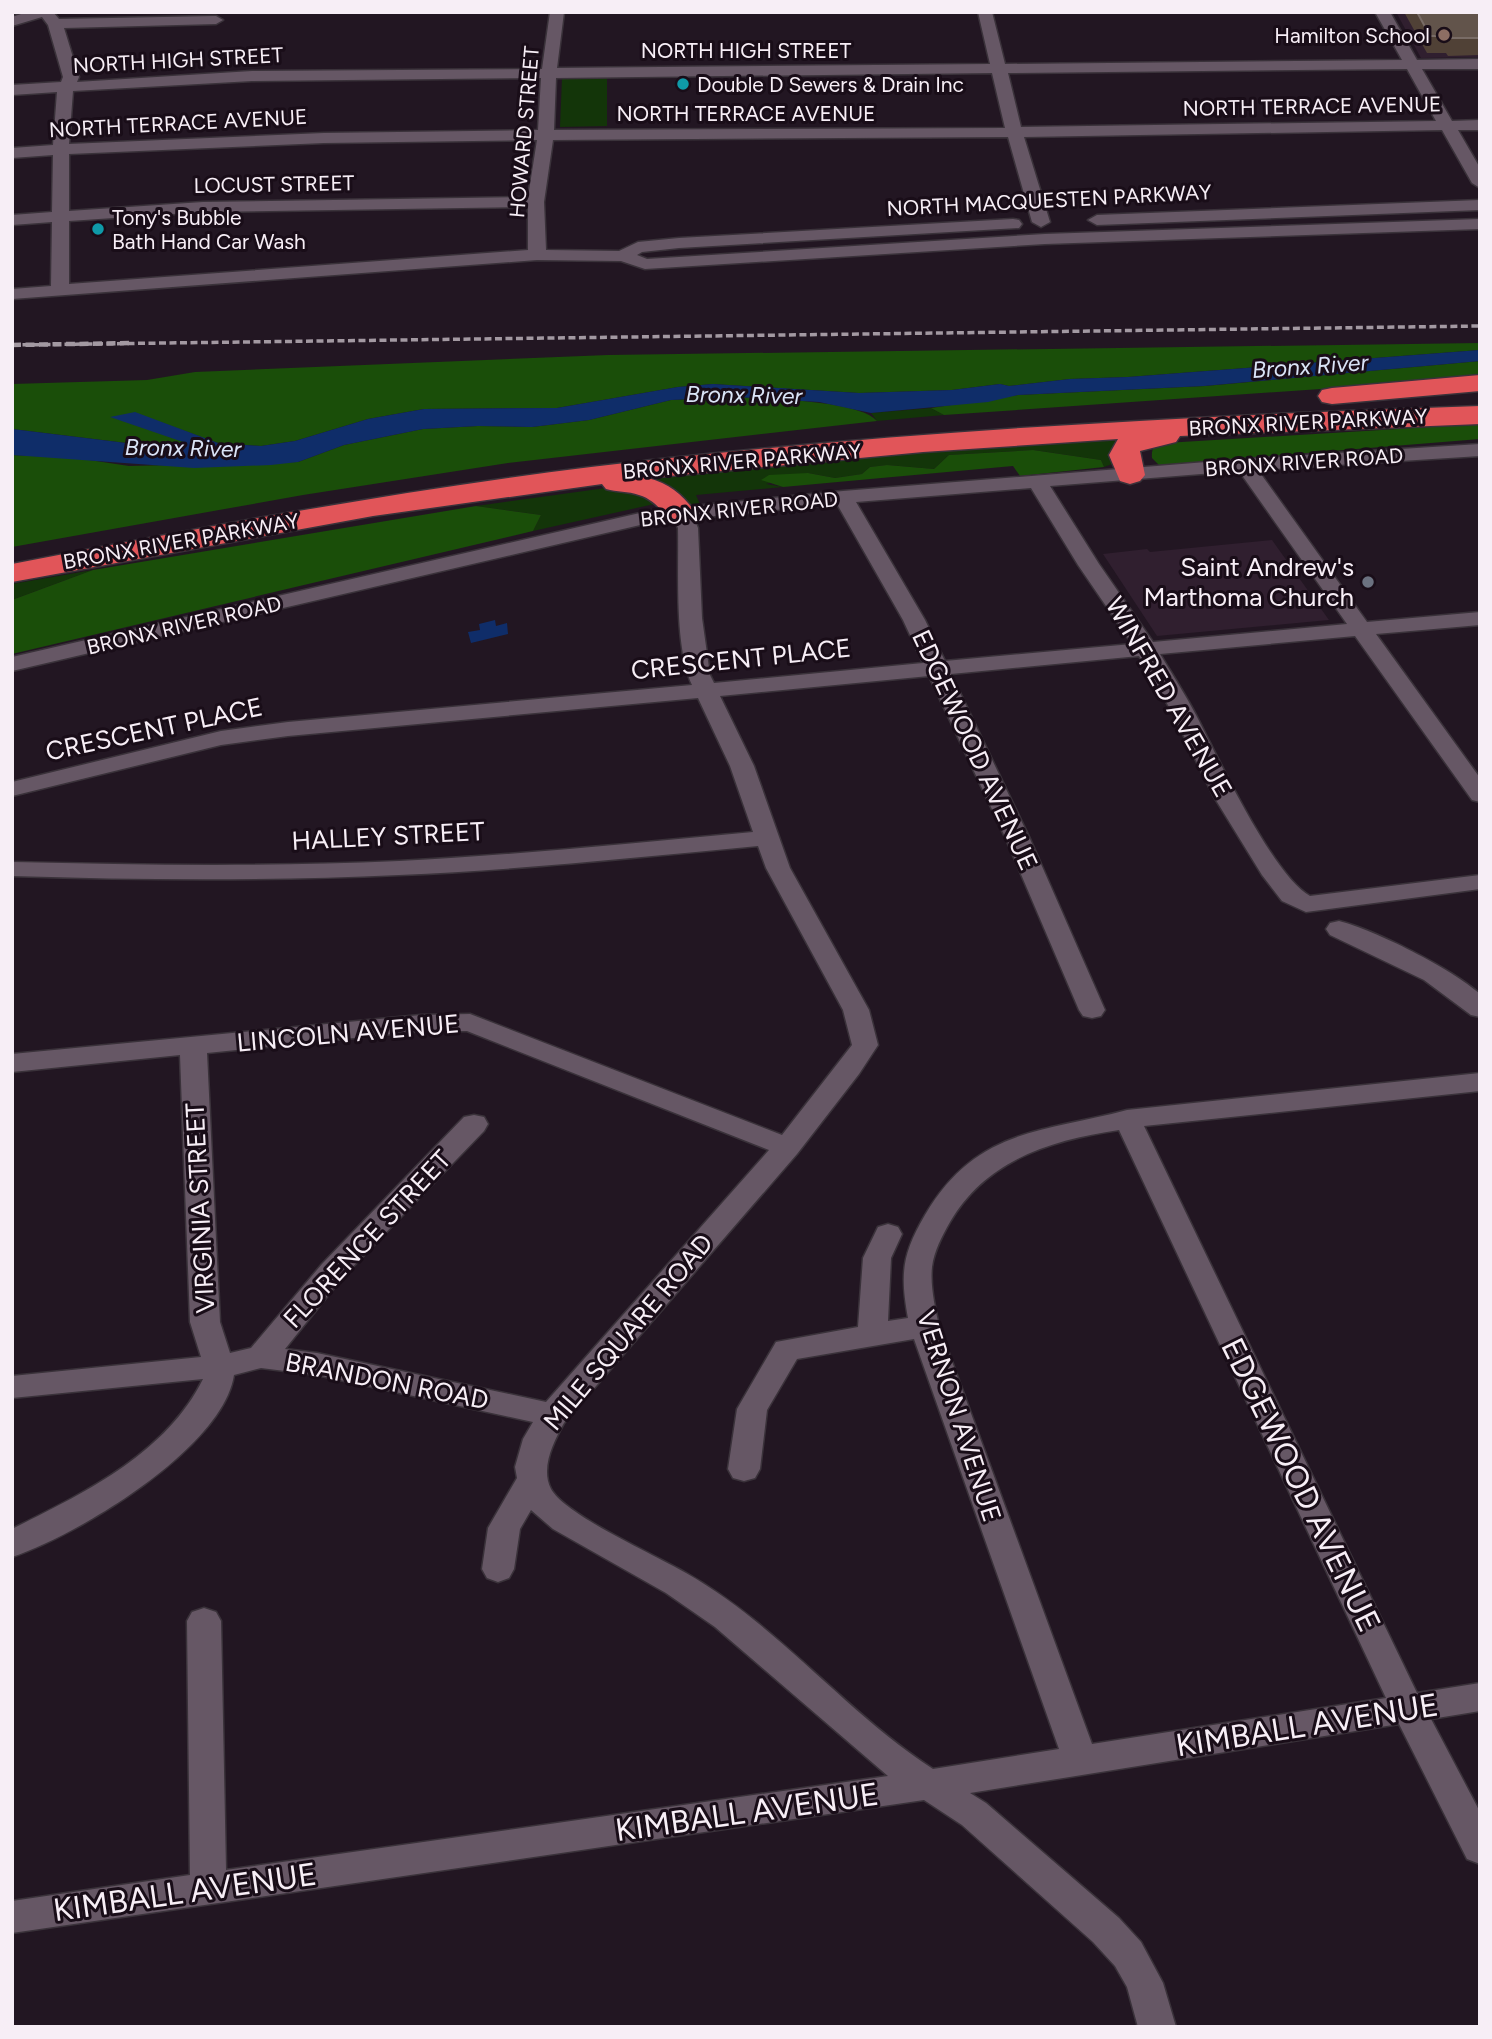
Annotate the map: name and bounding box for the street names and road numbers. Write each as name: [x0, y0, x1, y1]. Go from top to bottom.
street label: NORTH HIGH STREET: [641, 38, 852, 63]
street label: NORTH HIGH STREET: [72, 42, 284, 78]
street label: HOWARD STREET: [504, 45, 544, 219]
street label: NORTH TERRACE AVENUE: [1182, 91, 1442, 121]
street label: NORTH TERRACE AVENUE: [617, 101, 875, 126]
street label: NORTH TERRACE AVENUE: [48, 104, 308, 142]
street label: LOCUST STREET: [193, 170, 355, 198]
street label: NORTH MACQUESTEN PARKWAY: [886, 179, 1212, 221]
street label: BRONX RIVER PARKWAY: [1188, 403, 1428, 441]
street label: BRONX RIVER PARKWAY: [622, 438, 863, 484]
street label: BRONX RIVER ROAD: [1204, 443, 1404, 481]
street label: BRONX RIVER ROAD: [639, 486, 839, 532]
street label: BRONX RIVER PARKWAY: [61, 508, 301, 574]
street label: BRONX RIVER ROAD: [84, 590, 284, 660]
street label: WINFRED AVENUE: [1099, 591, 1239, 803]
street label: EDGEWOOD AVENUE: [905, 625, 1045, 875]
street label: CRESCENT PLACE: [629, 632, 853, 686]
street label: CRESCENT PLACE: [43, 690, 265, 768]
street label: HALLEY STREET: [291, 815, 486, 857]
street label: LINCOLN AVENUE: [235, 1007, 461, 1059]
street label: VIRGINIA STREET: [178, 1101, 221, 1314]
street label: FLORENCE STREET: [276, 1143, 458, 1335]
street label: MILE SQUARE ROAD: [536, 1227, 720, 1437]
street label: VERNON AVENUE: [910, 1306, 1008, 1526]
street label: EDGEWOOD AVENUE: [1213, 1332, 1389, 1638]
street label: BRANDON ROAD: [283, 1346, 491, 1416]
street label: KIMBALL AVENUE: [1173, 1685, 1441, 1765]
street label: KIMBALL AVENUE: [613, 1775, 881, 1849]
street label: KIMBALL AVENUE: [51, 1855, 319, 1929]

